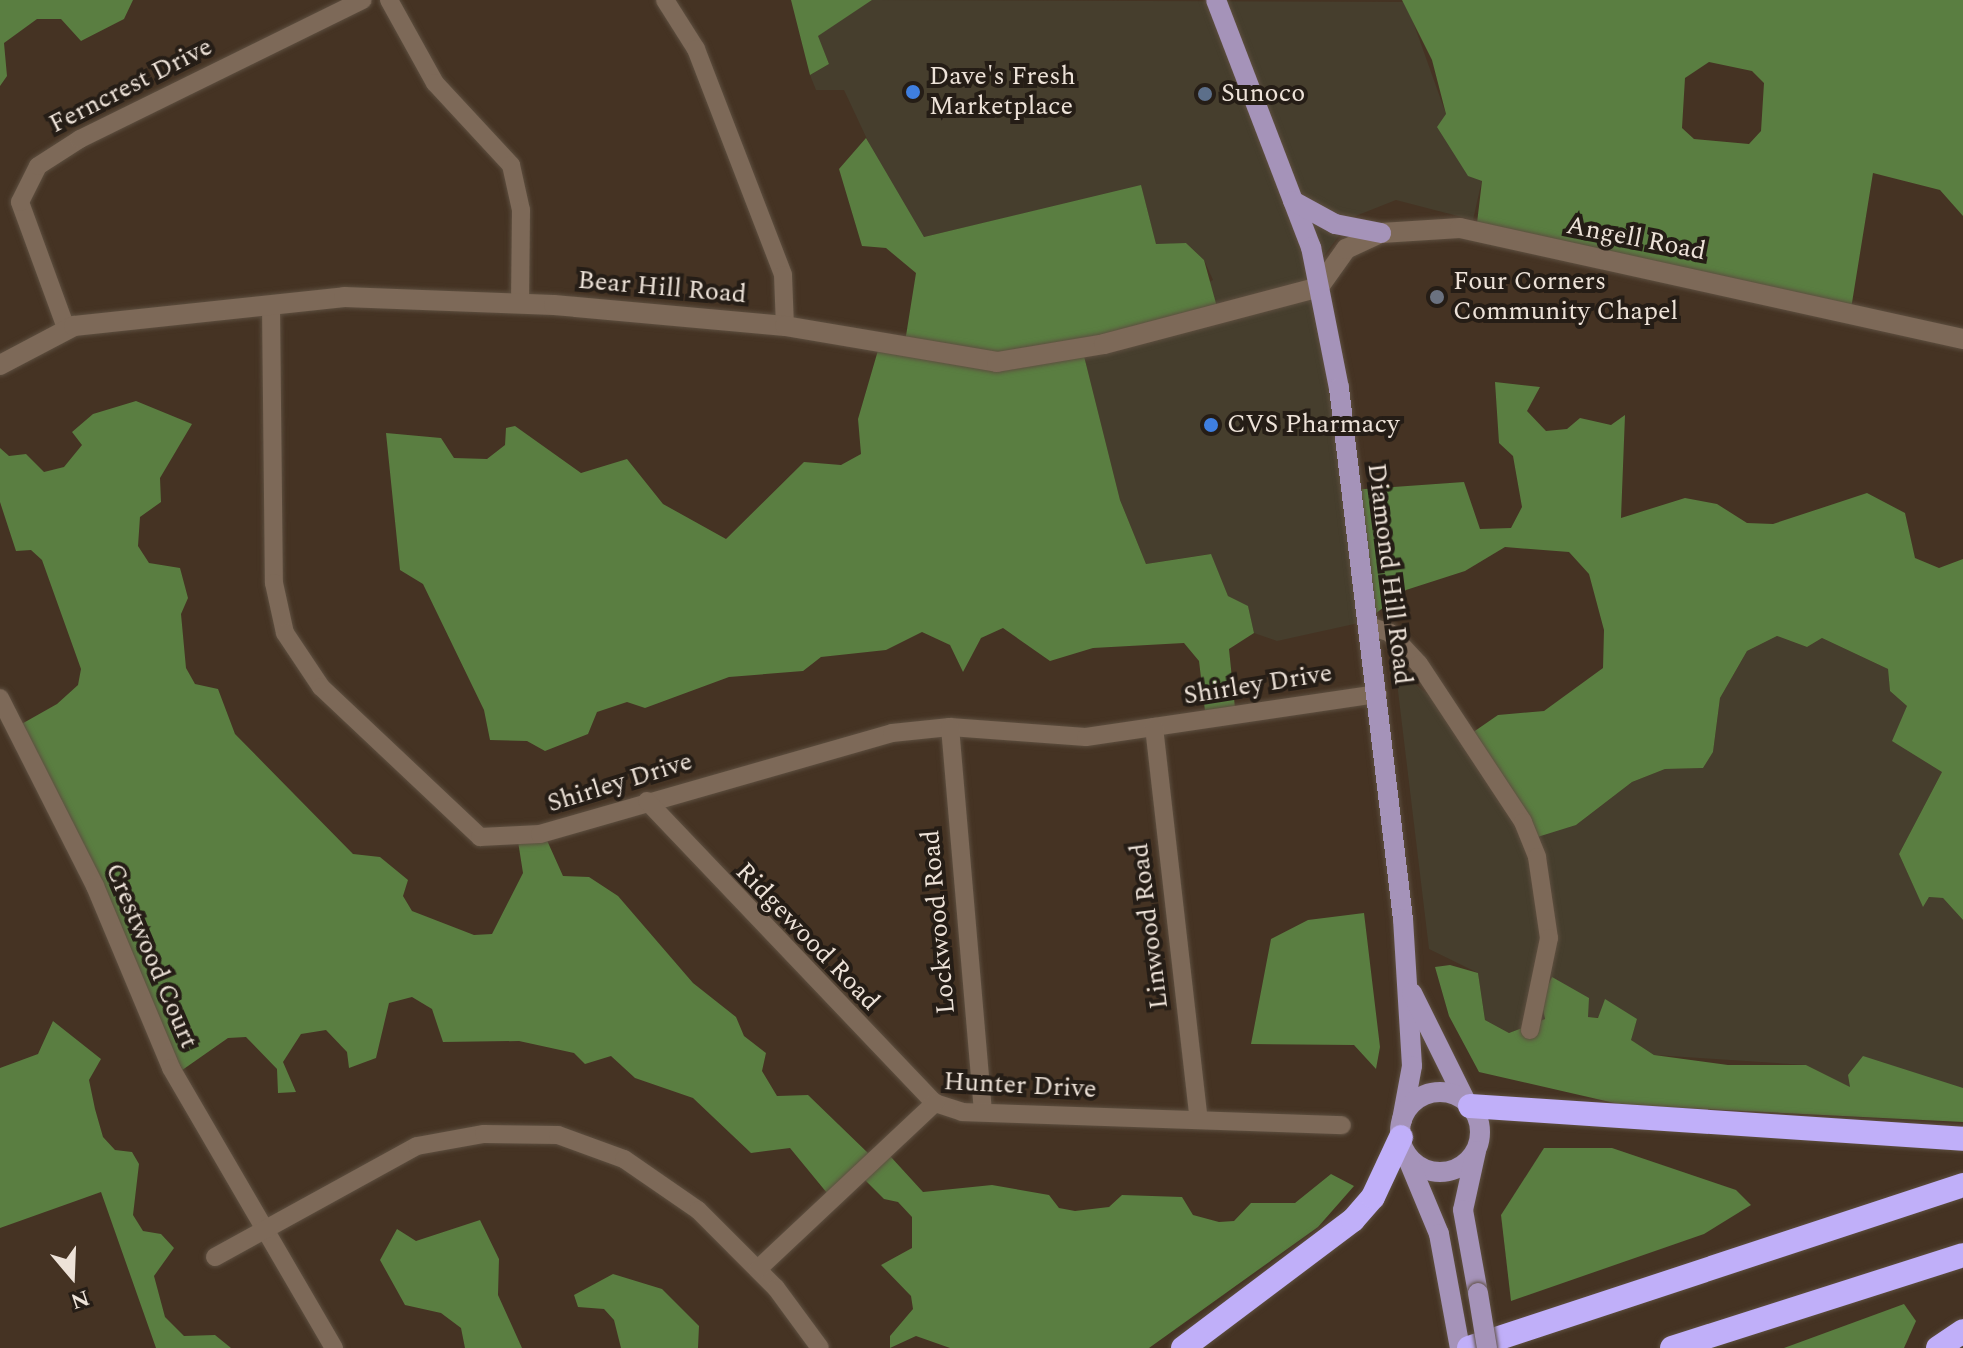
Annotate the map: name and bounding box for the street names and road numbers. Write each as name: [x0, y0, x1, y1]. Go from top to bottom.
street label: Ferncrest Drive: [44, 31, 218, 141]
street label: Angell Road: [1564, 210, 1708, 268]
street label: Bear Hill Road: [576, 265, 748, 311]
street label: Diamond Hill Road: [1360, 461, 1418, 687]
street label: Shirley Drive: [1181, 658, 1335, 712]
street label: Shirley Drive: [544, 746, 696, 820]
street label: Lockwood Road: [915, 828, 963, 1016]
street label: Linwood Road: [1124, 841, 1176, 1011]
street label: Ridgewood Road: [728, 856, 886, 1018]
street label: Crestwood Court: [98, 859, 204, 1053]
street label: Hunter Drive: [943, 1066, 1097, 1106]

